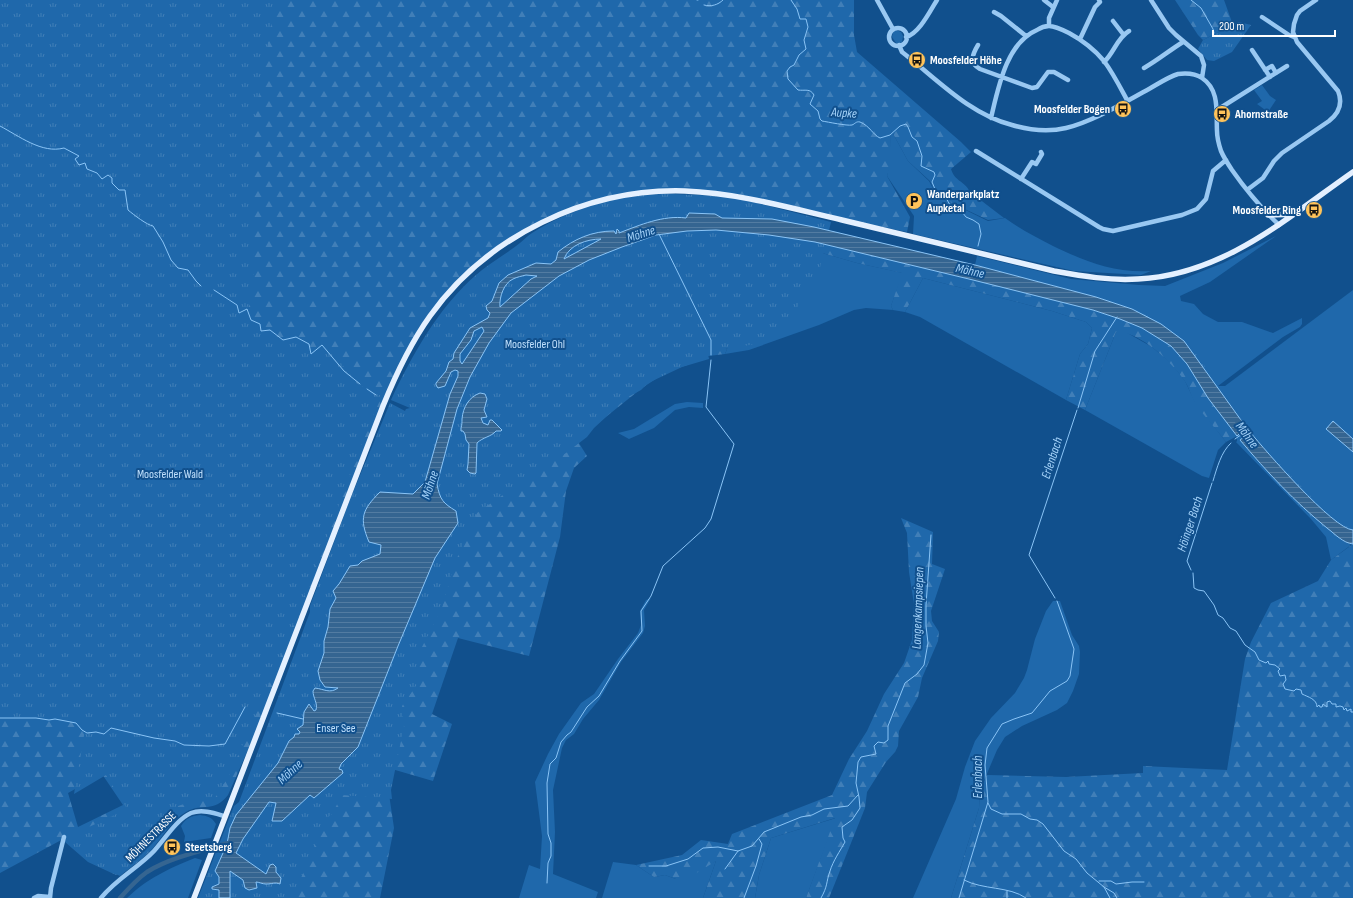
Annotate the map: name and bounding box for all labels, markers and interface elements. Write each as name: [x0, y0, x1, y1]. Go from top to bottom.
scale bar: [1213, 12, 1335, 38]
text: 200 m: [1219, 19, 1245, 34]
bus stop icon: Moosfelder Höhe: [907, 50, 927, 70]
place label: Moosfelder Höhe: [930, 53, 1002, 68]
bus stop icon: Moosfelder Bogen: [1113, 99, 1133, 119]
place label: Moosfelder Bogen: [1034, 102, 1110, 117]
water label: Aupke: [830, 104, 857, 122]
bus stop icon: Ahornstraße: [1212, 104, 1232, 124]
place label: Ahornstraße: [1234, 107, 1288, 122]
place label: Wanderparkplatz Aupketal: [926, 187, 1000, 216]
parking icon: Wanderparkplatz Aupketal: [904, 191, 924, 211]
bus stop icon: Moosfelder Ring: [1304, 200, 1324, 220]
place label: Moosfelder Ring: [1233, 203, 1301, 218]
water label: Möhne: [625, 222, 657, 246]
water label: Möhne: [954, 260, 986, 282]
park label: Moosfelder Ohl: [505, 337, 565, 352]
water label: Möhne: [1232, 419, 1262, 451]
water label: Erlenbach: [1038, 435, 1066, 481]
park label: Moosfelder Wald: [137, 467, 203, 482]
water label: Möhne: [418, 469, 442, 501]
water label: Höinger Bach: [1174, 494, 1207, 554]
water label: Langenkampsiepen: [909, 566, 927, 649]
park label: Enser See: [316, 721, 356, 736]
water label: Erlenbach: [970, 755, 986, 798]
water label: Möhne: [274, 756, 306, 788]
street label: MÖHNESTRASSE: [122, 808, 180, 866]
bus stop icon: Steetsberg: [162, 837, 182, 857]
place label: Steetsberg: [185, 840, 232, 855]

